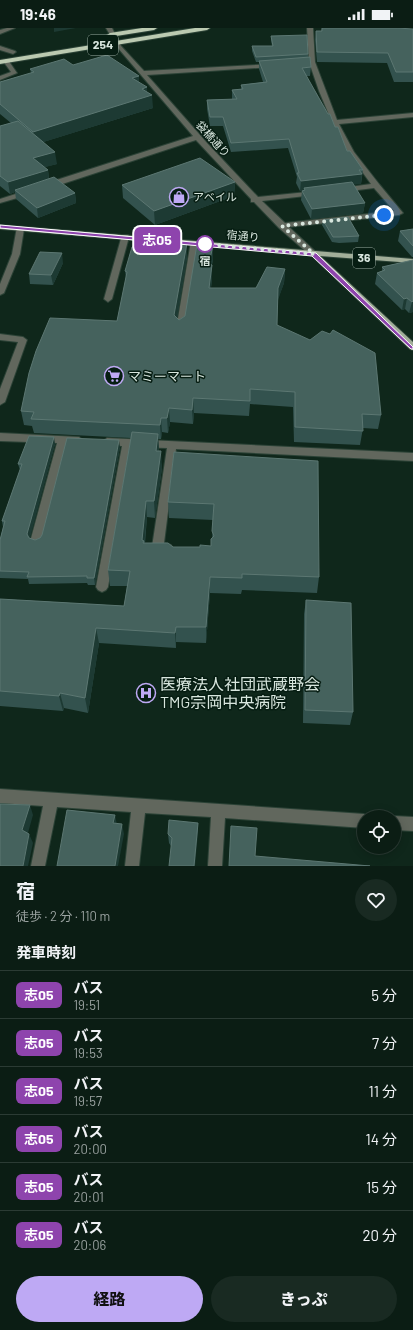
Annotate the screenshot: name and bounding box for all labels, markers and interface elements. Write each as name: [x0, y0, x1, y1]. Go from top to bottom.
text: 19:46: [20, 5, 56, 23]
road number: 254: [88, 35, 118, 55]
street label: 袋橋通り: [194, 118, 233, 159]
shop icon: アベイル: [168, 186, 190, 208]
place label: アベイル: [193, 190, 237, 203]
your location: [374, 205, 394, 225]
line badge: 志05: [134, 227, 180, 253]
street label: 宿通り: [226, 228, 260, 243]
text: 志05: [142, 231, 172, 248]
marker: 宿: [196, 235, 214, 253]
road number: 36: [353, 248, 375, 268]
place label: 宿: [200, 254, 211, 267]
supermarket icon: マミーマート: [103, 365, 125, 387]
place label: マミーマート: [128, 368, 206, 384]
place label: 医療法人社団武蔵野会 TMG宗岡中央病院: [160, 674, 320, 711]
hospital icon: 医療法人社団武蔵野会 TMG宗岡中央病院: [135, 682, 157, 704]
map controls: [357, 810, 401, 854]
button: locate: [357, 810, 401, 854]
text: 宿: [16, 879, 35, 902]
button: heart: [355, 879, 397, 921]
text: 徒歩 · 2 分 · 110 m: [16, 908, 110, 924]
text: 発車時刻: [16, 943, 76, 961]
text: バス: [74, 978, 104, 996]
text: 志05: [24, 986, 54, 1003]
text: 5 分: [371, 986, 397, 1004]
text: 19:51: [74, 997, 100, 1013]
text: バス: [74, 1026, 104, 1044]
text: 志05: [24, 1034, 54, 1051]
text: 7 分: [372, 1034, 397, 1052]
text: 19:53: [74, 1045, 103, 1061]
text: バス: [74, 1074, 104, 1092]
text: 志05: [24, 1082, 54, 1099]
text: 11 分: [368, 1082, 397, 1100]
text: 19:57: [74, 1093, 102, 1109]
text: バス: [74, 1122, 104, 1140]
text: 志05: [24, 1130, 54, 1147]
text: 14 分: [365, 1130, 397, 1148]
text: 20:00: [74, 1141, 107, 1157]
text: バス: [74, 1170, 104, 1188]
text: 志05: [24, 1178, 54, 1195]
text: 15 分: [366, 1178, 397, 1196]
text: 20:01: [74, 1189, 104, 1205]
text: バス: [74, 1218, 104, 1236]
text: 志05: [24, 1226, 54, 1243]
text: 20 分: [362, 1226, 397, 1244]
text: 20:06: [74, 1237, 106, 1253]
button: 経路: [16, 1276, 203, 1322]
button: きっぷ: [211, 1276, 397, 1322]

